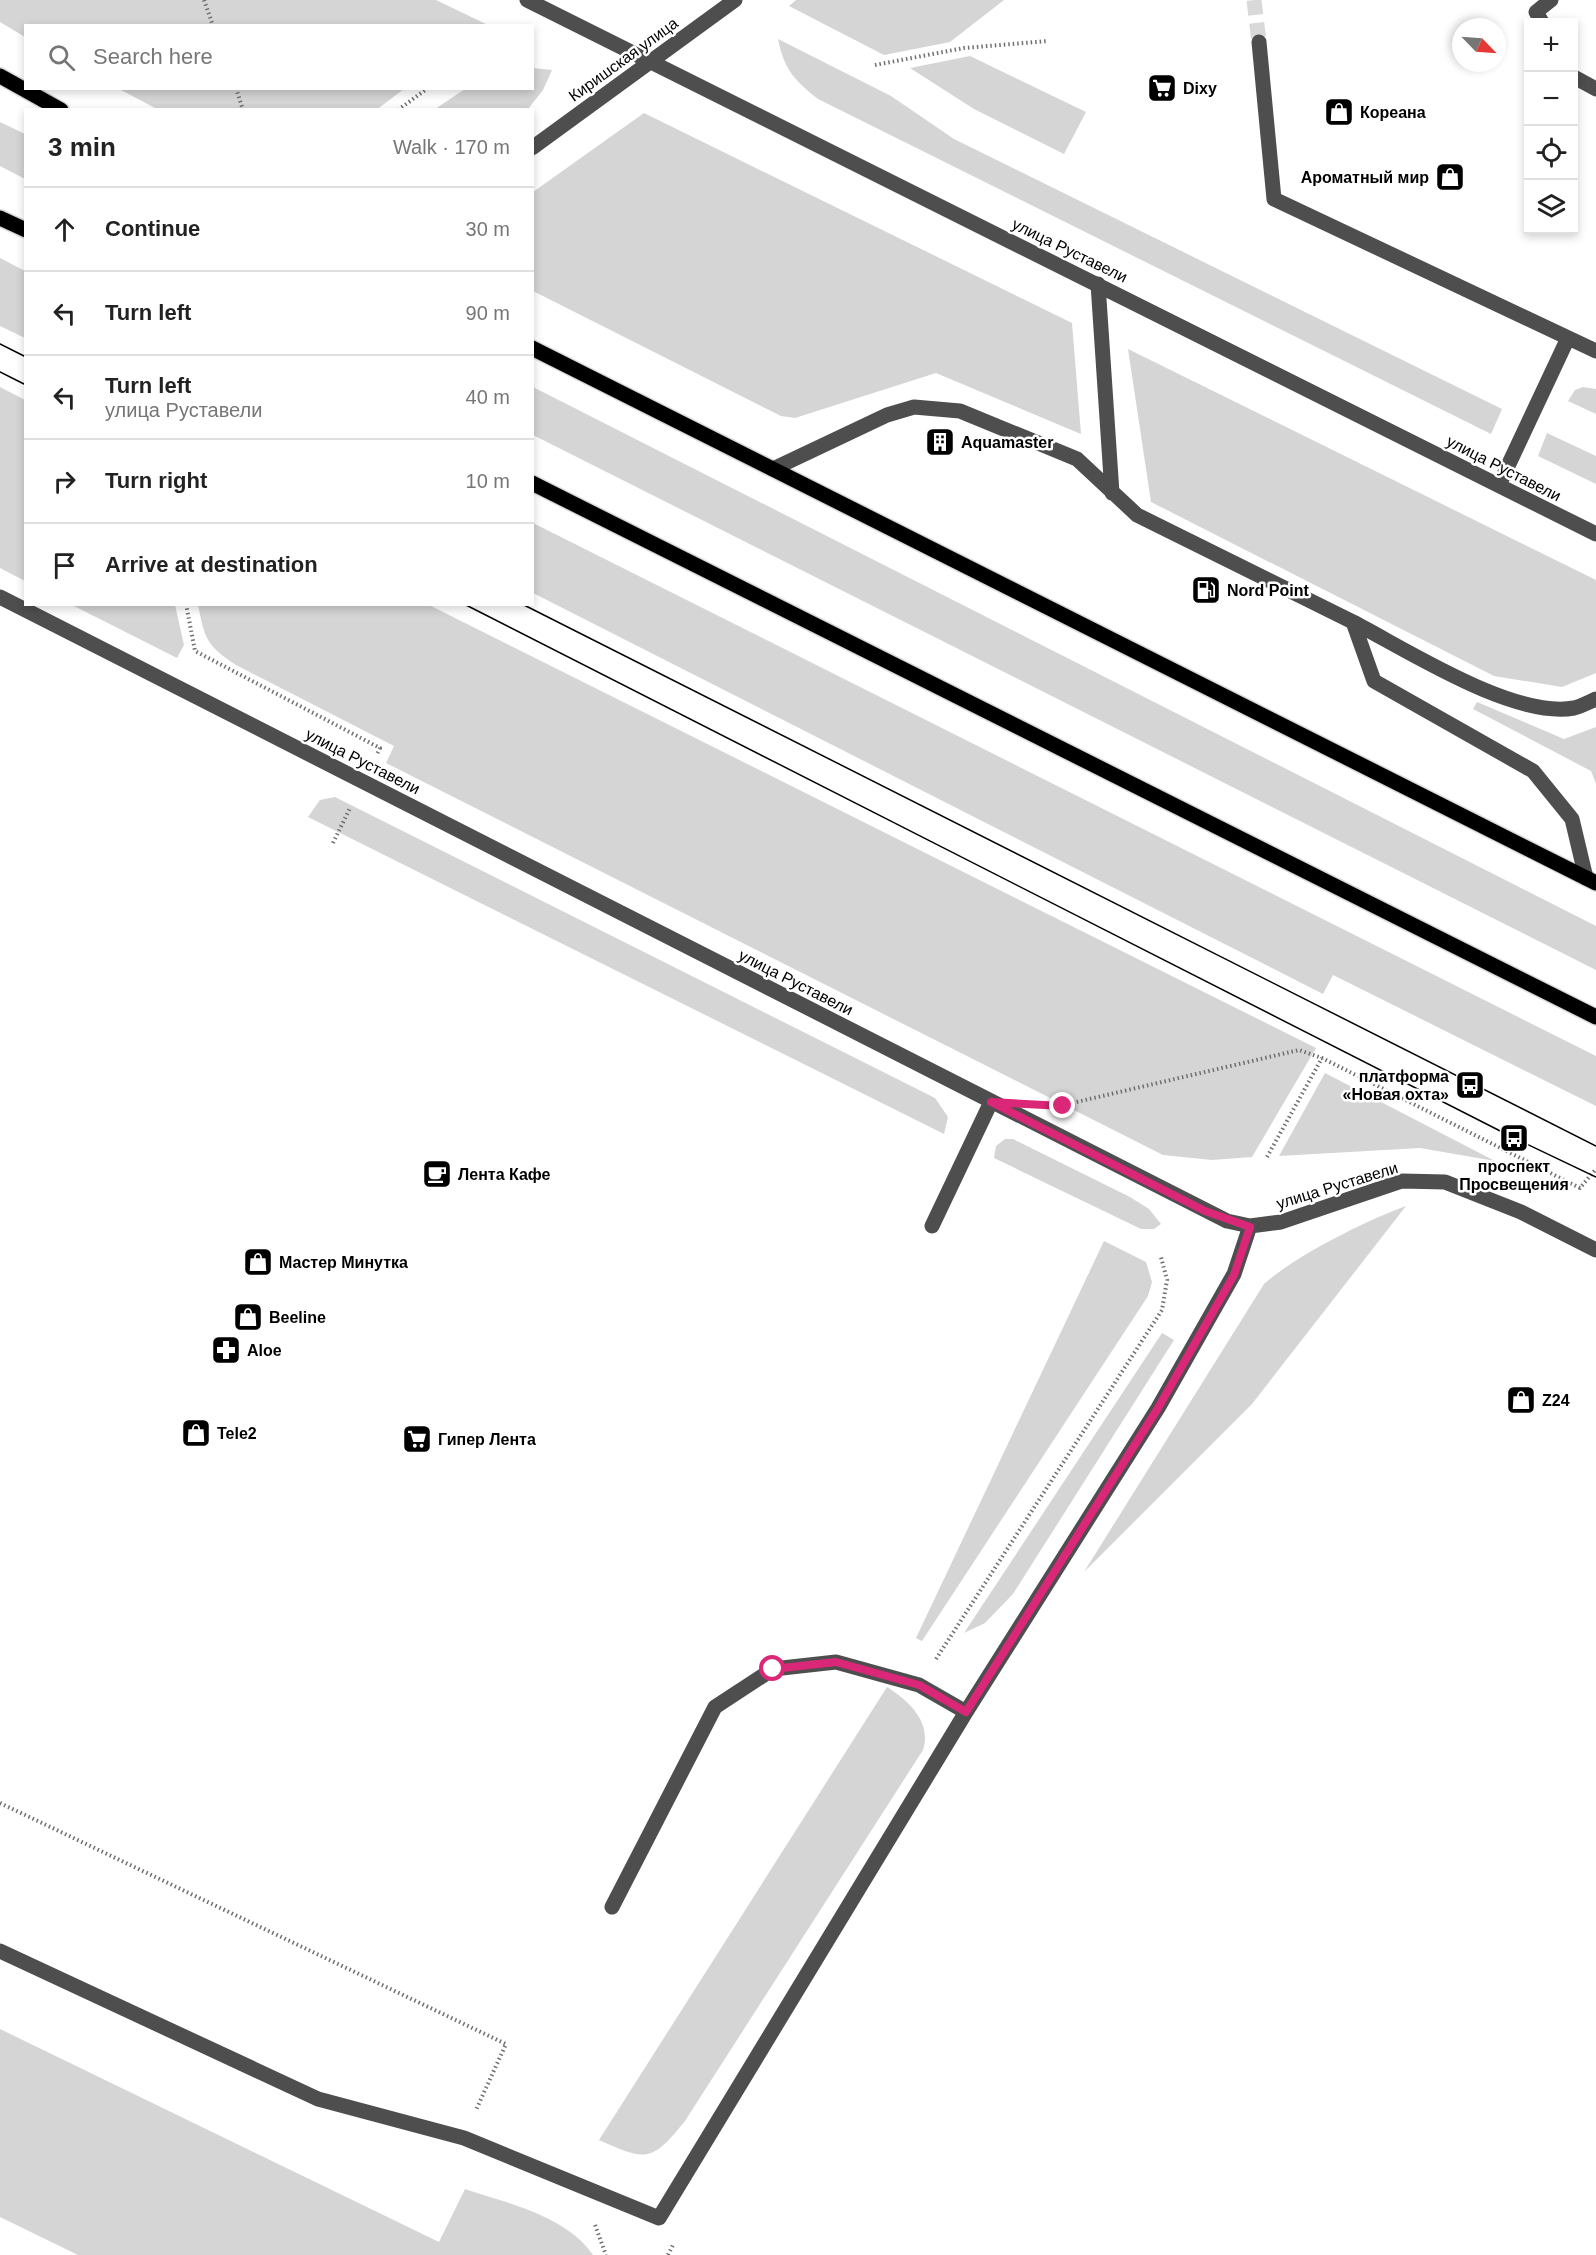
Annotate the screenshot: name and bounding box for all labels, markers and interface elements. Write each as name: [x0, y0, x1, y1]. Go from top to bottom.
street label: Киришская улица: [566, 14, 681, 105]
north arrow: [1452, 18, 1506, 72]
map controls: [1524, 18, 1578, 234]
button: +: [1524, 18, 1578, 72]
search box: [24, 24, 534, 90]
icon: search: [45, 41, 78, 74]
text: Search here: [93, 44, 213, 69]
supermarket icon: Dixy: [1146, 72, 1178, 104]
button: −: [1524, 72, 1578, 126]
place label: Dixy: [1183, 80, 1217, 97]
shop icon: Кореана: [1323, 96, 1355, 128]
place label: Кореана: [1360, 104, 1426, 121]
button: locate: [1524, 126, 1578, 180]
text: 3 min: [48, 132, 116, 162]
text: Walk · 170 m: [393, 136, 510, 158]
shop icon: Ароматный мир: [1434, 161, 1466, 193]
place label: Ароматный мир: [1301, 169, 1429, 186]
button: layers: [1524, 180, 1578, 234]
icon: ahead: [48, 213, 81, 246]
street label: улица Руставели: [1009, 215, 1130, 286]
text: Continue: [105, 216, 200, 241]
text: 30 m: [466, 218, 510, 240]
icon: left: [48, 297, 81, 330]
text: Turn left: [105, 300, 191, 325]
text: 90 m: [466, 302, 510, 324]
text: Turn left: [105, 373, 191, 398]
icon: left: [48, 381, 81, 414]
text: 40 m: [466, 386, 510, 408]
text: улица Руставели: [105, 399, 262, 421]
building icon: Aquamaster: [924, 426, 956, 458]
street label: улица Руставели: [1444, 432, 1564, 505]
place label: Aquamaster: [961, 434, 1053, 451]
icon: right: [48, 465, 81, 498]
text: Turn right: [105, 468, 207, 493]
text: 10 m: [466, 470, 510, 492]
icon: arrive: [48, 549, 81, 582]
text: Arrive at destination: [105, 552, 318, 577]
fuel station icon: Nord Point: [1190, 574, 1222, 606]
place label: Nord Point: [1227, 582, 1309, 599]
street label: улица Руставели: [303, 725, 423, 798]
street label: улица Руставели: [736, 946, 856, 1019]
place label: платформа «Новая охта»: [1343, 1068, 1449, 1103]
bus stop icon: платформа «Новая охта»: [1454, 1069, 1486, 1101]
route end: [1049, 1092, 1075, 1118]
bus stop icon: проспект Просвещения: [1498, 1122, 1530, 1154]
cafe icon: Лента Кафе: [421, 1158, 453, 1190]
place label: проспект Просвещения: [1459, 1158, 1569, 1193]
street label: улица Руставели: [1274, 1159, 1400, 1212]
place label: Лента Кафе: [458, 1166, 551, 1183]
shop icon: Мастер Минутка: [242, 1246, 274, 1278]
place label: Мастер Минутка: [279, 1254, 408, 1271]
shop icon: Beeline: [232, 1301, 264, 1333]
place label: Beeline: [269, 1309, 326, 1326]
pharmacy icon: Aloe: [210, 1334, 242, 1366]
place label: Aloe: [247, 1342, 282, 1359]
shop icon: Z24: [1505, 1384, 1537, 1416]
place label: Z24: [1542, 1392, 1570, 1409]
shop icon: Tele2: [180, 1417, 212, 1449]
supermarket icon: Гипер Лента: [401, 1423, 433, 1455]
place label: Tele2: [217, 1425, 257, 1442]
place label: Гипер Лента: [438, 1431, 536, 1448]
route start: [759, 1655, 785, 1681]

